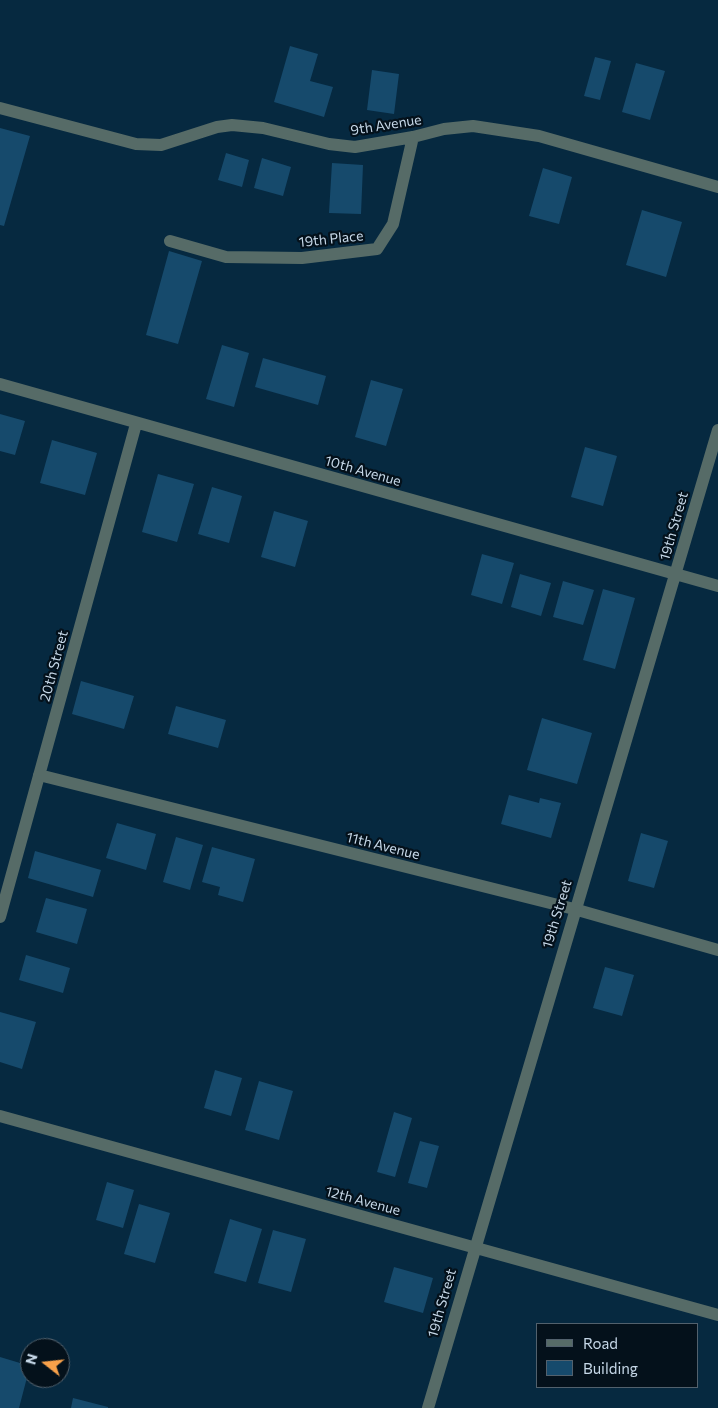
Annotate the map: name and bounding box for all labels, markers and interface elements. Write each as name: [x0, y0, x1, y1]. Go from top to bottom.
street label: 9th Avenue: [349, 111, 423, 139]
street label: 19th Place: [298, 227, 364, 251]
street label: 10th Avenue: [323, 452, 403, 490]
street label: 19th Street: [656, 490, 692, 562]
street label: 20th Street: [36, 629, 72, 703]
street label: 11th Avenue: [345, 829, 421, 863]
street label: 19th Street: [539, 878, 575, 950]
street label: 12th Avenue: [324, 1183, 402, 1219]
street label: 19th Street: [424, 1267, 460, 1339]
legend: [536, 1323, 698, 1388]
text: Road: [583, 1334, 618, 1352]
north arrow: [20, 1338, 70, 1388]
text: N: [21, 1352, 41, 1366]
text: Building: [583, 1359, 638, 1377]

